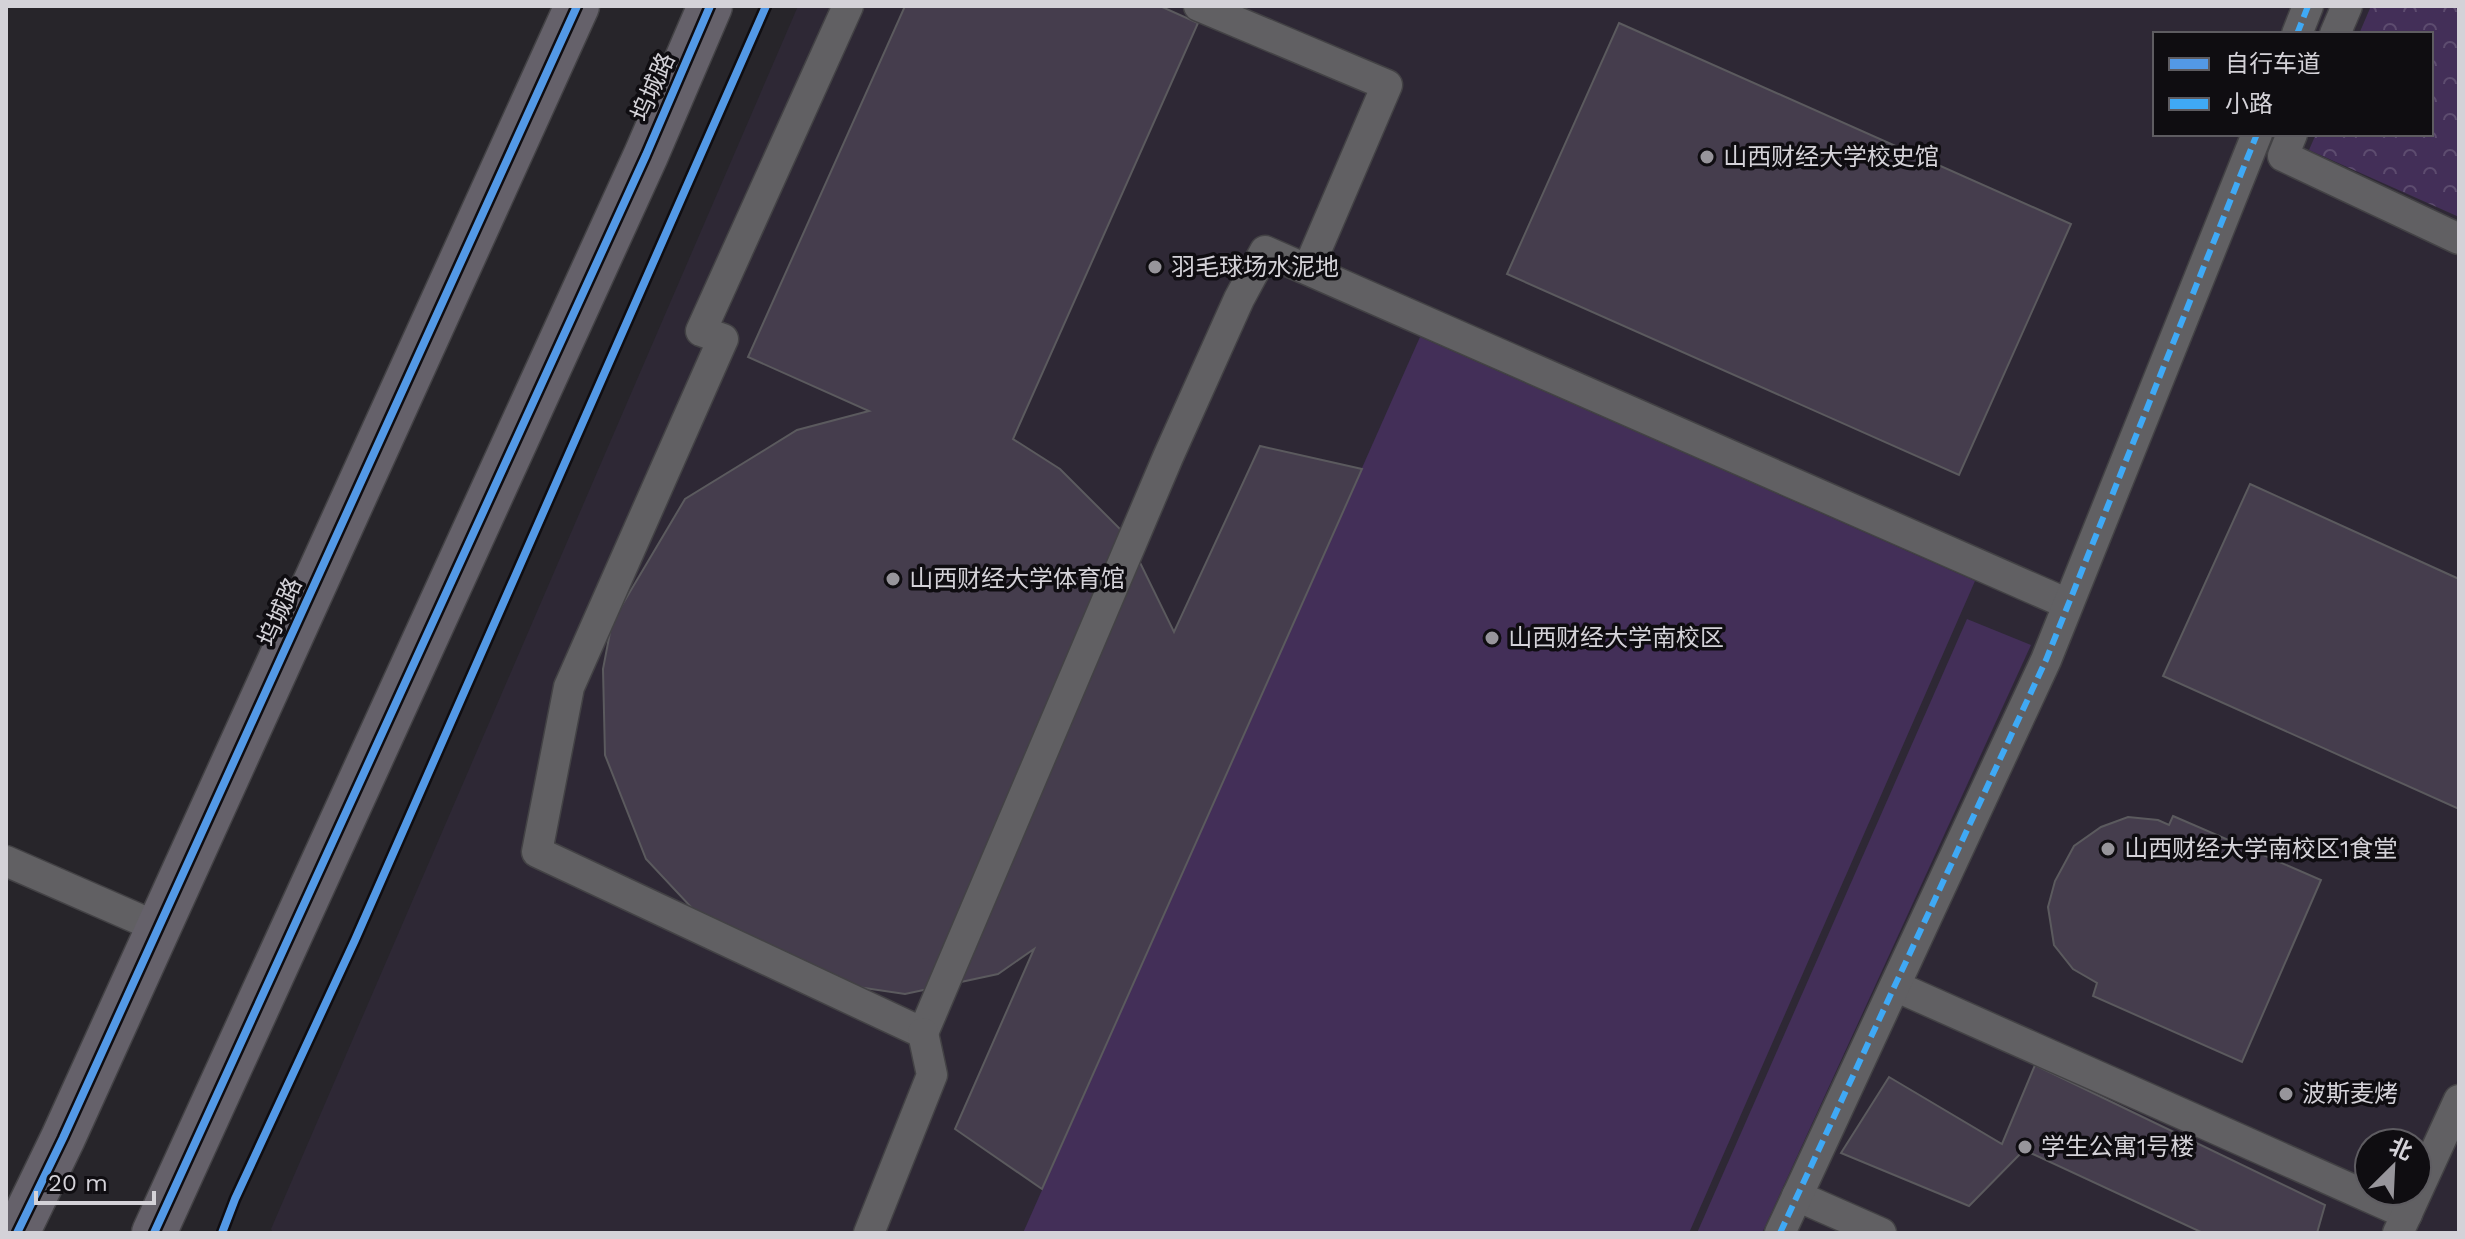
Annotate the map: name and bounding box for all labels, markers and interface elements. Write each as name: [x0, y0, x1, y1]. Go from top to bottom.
legend: [2153, 32, 2433, 136]
street label: 坞城路: [626, 48, 680, 126]
text: 自行车道: [2225, 50, 2321, 78]
text: 小路: [2225, 90, 2273, 118]
place label: 山西财经大学校史馆: [1723, 143, 1939, 171]
marker: 山西财经大学校史馆: [1698, 148, 1716, 166]
place label: 羽毛球场水泥地: [1171, 253, 1339, 281]
marker: 羽毛球场水泥地: [1146, 258, 1164, 276]
place label: 山西财经大学体育馆: [909, 565, 1125, 593]
marker: 山西财经大学体育馆: [884, 570, 902, 588]
street label: 坞城路: [253, 573, 307, 651]
place label: 山西财经大学南校区: [1508, 624, 1724, 652]
marker: 山西财经大学南校区: [1483, 629, 1501, 647]
place label: 山西财经大学南校区1食堂: [2124, 835, 2397, 863]
marker: 山西财经大学南校区1食堂: [2099, 840, 2117, 858]
place label: 波斯麦烤: [2302, 1080, 2398, 1108]
marker: 波斯麦烤: [2277, 1085, 2295, 1103]
north arrow: [2353, 1127, 2433, 1207]
place label: 学生公寓1号楼: [2041, 1133, 2194, 1161]
text: 北: [2386, 1133, 2416, 1165]
marker: 学生公寓1号楼: [2016, 1138, 2034, 1156]
scale bar: [36, 1155, 154, 1205]
text: 20 m: [48, 1169, 108, 1197]

